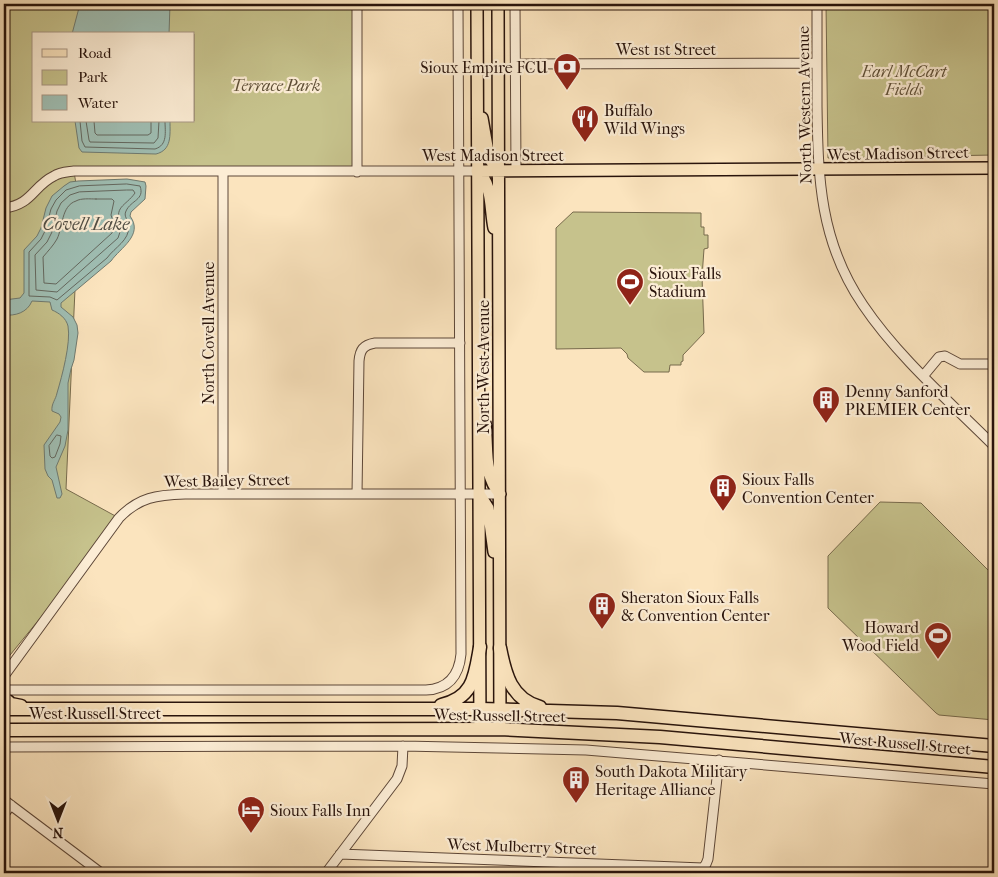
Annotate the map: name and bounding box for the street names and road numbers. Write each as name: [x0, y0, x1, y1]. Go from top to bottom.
street label: North Western Avenue: [794, 26, 815, 184]
street label: West 1st Street: [615, 40, 717, 59]
street label: West Madison Street: [826, 143, 969, 164]
street label: West Madison Street: [421, 146, 564, 165]
street label: North Covell Avenue: [199, 261, 218, 404]
street label: North West Avenue: [474, 300, 493, 434]
street label: West Bailey Street: [163, 470, 291, 491]
street label: West Russell Street: [28, 704, 161, 723]
street label: West Russell Street: [433, 705, 567, 726]
street label: West Russell Street: [837, 728, 972, 759]
street label: West Mulberry Street: [446, 834, 597, 859]

